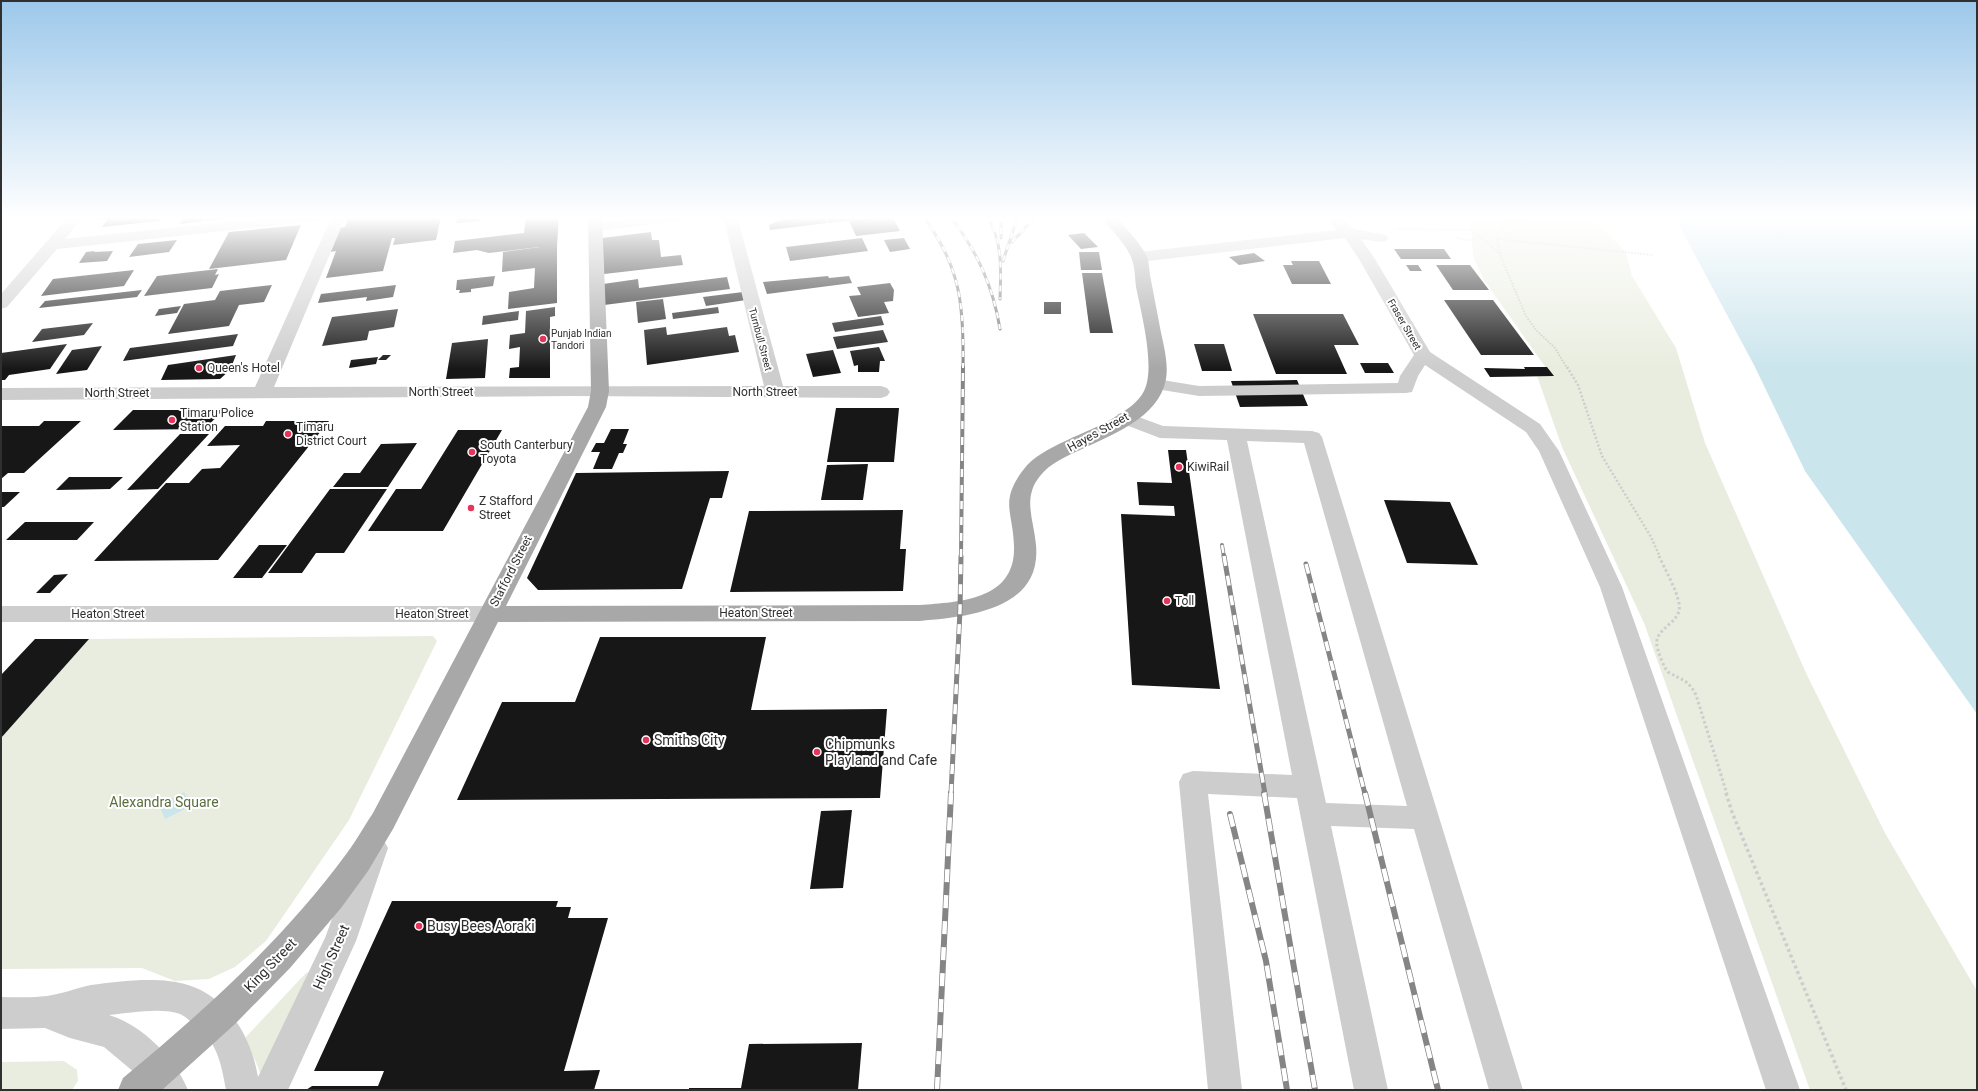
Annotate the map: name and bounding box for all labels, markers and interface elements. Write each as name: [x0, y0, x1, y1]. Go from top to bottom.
street label: Fraser Street: [1386, 297, 1424, 352]
street label: Turnbull Street: [747, 306, 774, 372]
place label: Punjab Indian Tandori: [551, 328, 612, 351]
marker: Punjab Indian Tandori: [538, 334, 548, 344]
place label: Queen's Hotel: [207, 361, 280, 375]
marker: Queen's Hotel: [194, 363, 204, 373]
street label: North Street: [409, 385, 474, 399]
street label: North Street: [733, 385, 798, 399]
street label: North Street: [85, 386, 150, 400]
place label: Timaru Police Station: [180, 406, 254, 434]
street label: Hayes Street: [1065, 409, 1131, 455]
marker: Timaru Police Station: [167, 415, 177, 425]
place label: Timaru District Court: [296, 420, 367, 448]
marker: Timaru District Court: [283, 429, 293, 439]
place label: South Canterbury Toyota: [480, 438, 573, 466]
marker: South Canterbury Toyota: [467, 447, 477, 457]
place label: KiwiRail: [1187, 460, 1229, 474]
marker: KiwiRail: [1174, 462, 1184, 472]
place label: Z Stafford Street: [479, 494, 533, 522]
marker: Z Stafford Street: [466, 503, 476, 513]
street label: Stafford Street: [487, 533, 535, 609]
place label: Toll: [1175, 594, 1194, 608]
marker: Toll: [1162, 596, 1172, 606]
street label: Heaton Street: [719, 606, 793, 620]
street label: Heaton Street: [71, 607, 145, 621]
street label: Heaton Street: [395, 607, 469, 621]
place label: Smiths City: [654, 732, 725, 748]
marker: Smiths City: [641, 735, 651, 745]
place label: Chipmunks Playland and Cafe: [825, 736, 937, 768]
marker: Chipmunks Playland and Cafe: [812, 747, 822, 757]
park label: Alexandra Square: [109, 794, 219, 810]
place label: Busy Bees Aoraki: [427, 918, 535, 934]
marker: Busy Bees Aoraki: [414, 921, 424, 931]
street label: High Street: [310, 922, 353, 992]
street label: King Street: [241, 935, 300, 995]

